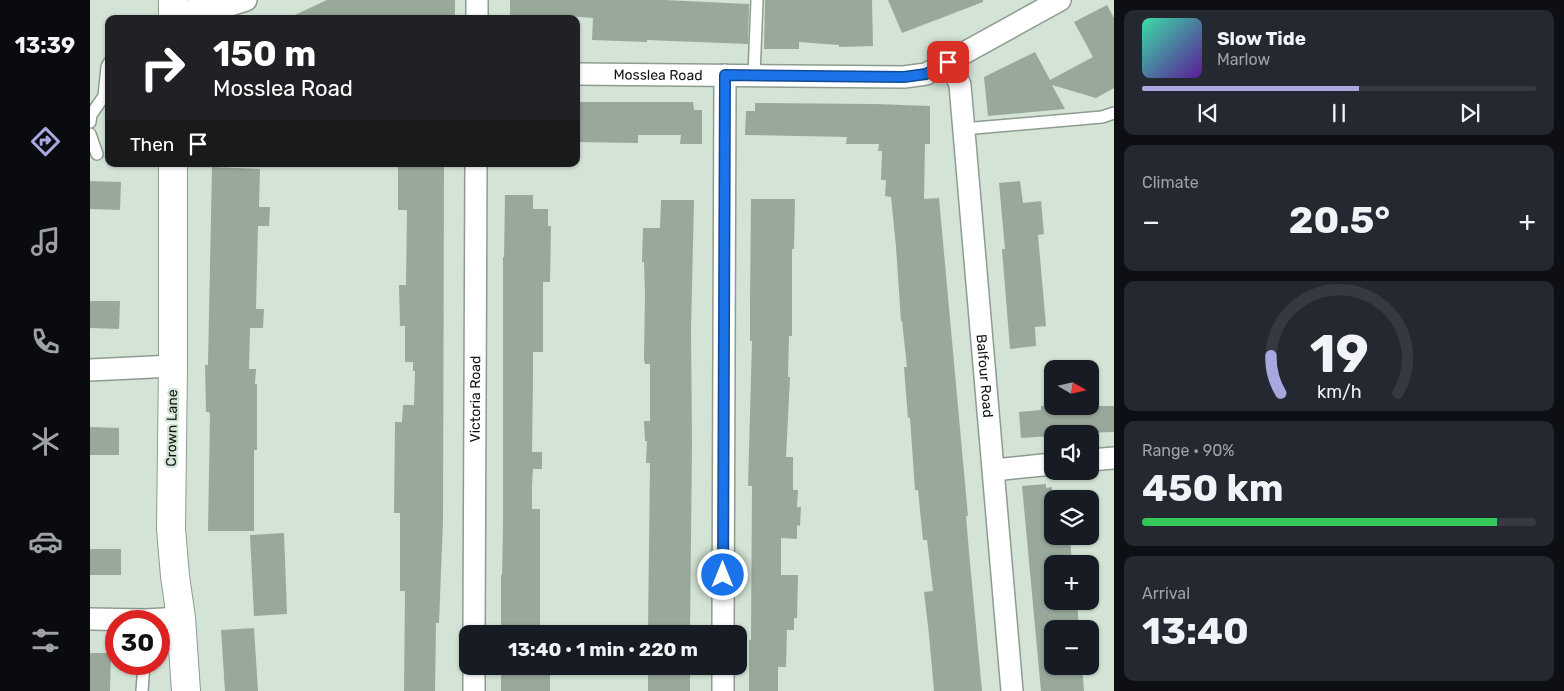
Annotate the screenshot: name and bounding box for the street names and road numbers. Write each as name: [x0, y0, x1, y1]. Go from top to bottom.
street label: Mosslea Road: [613, 66, 703, 84]
street label: Balfour Road: [973, 333, 997, 418]
street label: Victoria Road: [466, 356, 484, 442]
street label: Crown Lane: [163, 389, 181, 467]

